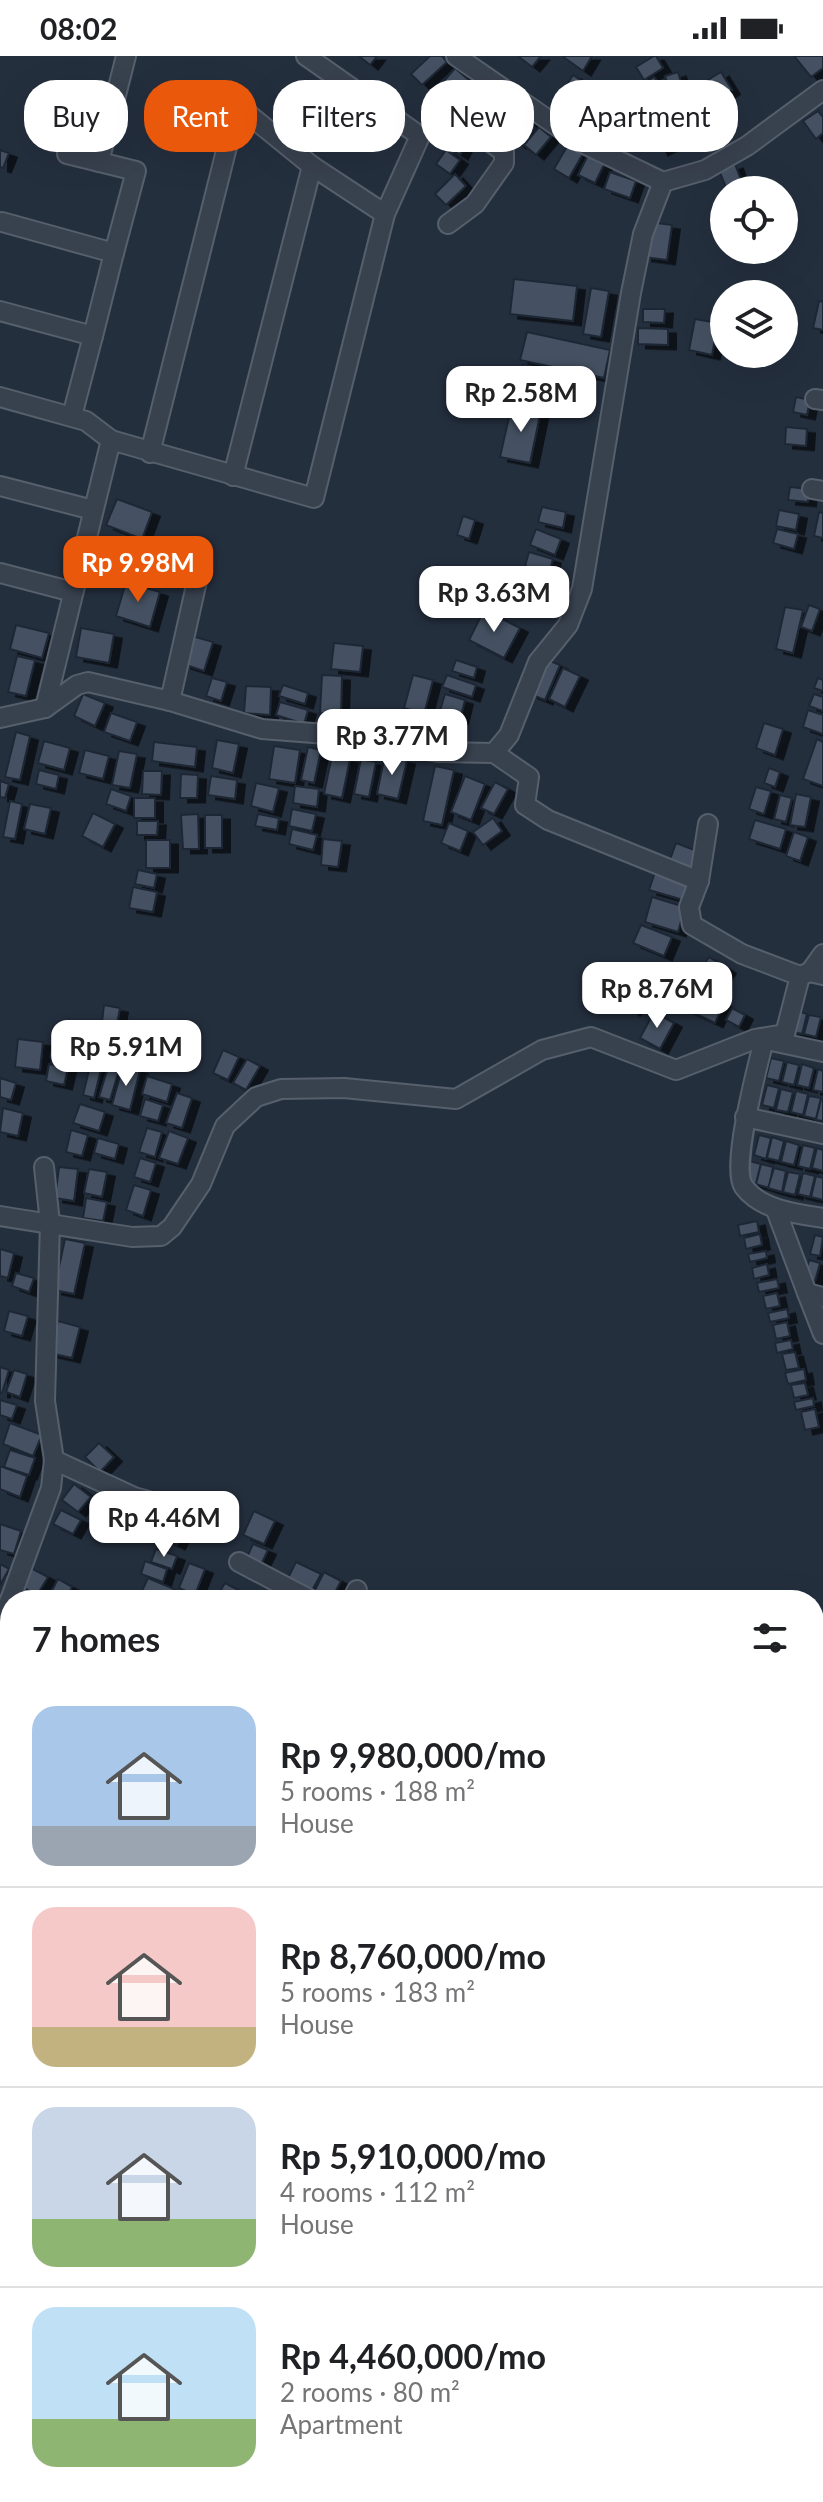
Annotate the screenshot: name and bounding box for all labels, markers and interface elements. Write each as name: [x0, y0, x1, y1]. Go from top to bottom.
text: 08:02: [40, 10, 117, 46]
chip: Buy: [24, 80, 128, 152]
chip: Rent: [144, 80, 257, 152]
chip: Filters: [273, 80, 405, 152]
chip: New: [421, 80, 534, 152]
chip: Apartment: [550, 80, 738, 152]
map controls: [710, 176, 798, 368]
button: locate: [710, 176, 798, 264]
button: layers: [710, 280, 798, 368]
pin: Rp 2.58M: [438, 366, 604, 434]
text: Rp 2.58M: [464, 376, 578, 408]
pin: Rp 9.98M: [55, 536, 221, 604]
text: Rp 9.98M: [81, 546, 195, 578]
pin: Rp 3.63M: [411, 566, 577, 634]
text: Rp 3.63M: [437, 576, 551, 608]
pin: Rp 3.77M: [309, 709, 475, 777]
text: Rp 3.77M: [335, 719, 449, 751]
pin: Rp 8.76M: [574, 962, 740, 1030]
text: Rp 8.76M: [600, 972, 714, 1004]
pin: Rp 5.91M: [43, 1020, 209, 1088]
text: Rp 5.91M: [69, 1030, 183, 1062]
pin: Rp 4.46M: [81, 1491, 247, 1559]
text: Rp 4.46M: [107, 1501, 221, 1533]
icon: filters: [748, 1616, 792, 1660]
text: 7 homes: [32, 1618, 160, 1659]
text: Rp 9,980,000/mo: [280, 1734, 546, 1775]
icon: home: [96, 1738, 192, 1834]
text: 5 rooms · 188 m²: [280, 1775, 475, 1807]
text: House: [280, 1807, 354, 1839]
text: Rp 8,760,000/mo: [280, 1935, 546, 1976]
icon: home: [96, 1939, 192, 2035]
text: 5 rooms · 183 m²: [280, 1976, 475, 2008]
text: House: [280, 2008, 354, 2040]
text: Rp 5,910,000/mo: [280, 2135, 546, 2176]
icon: home: [96, 2139, 192, 2235]
text: 4 rooms · 112 m²: [280, 2176, 475, 2208]
text: House: [280, 2208, 354, 2240]
text: Rp 4,460,000/mo: [280, 2335, 546, 2376]
icon: home: [96, 2339, 192, 2435]
text: 2 rooms · 80 m²: [280, 2376, 460, 2408]
text: Apartment: [280, 2408, 403, 2440]

